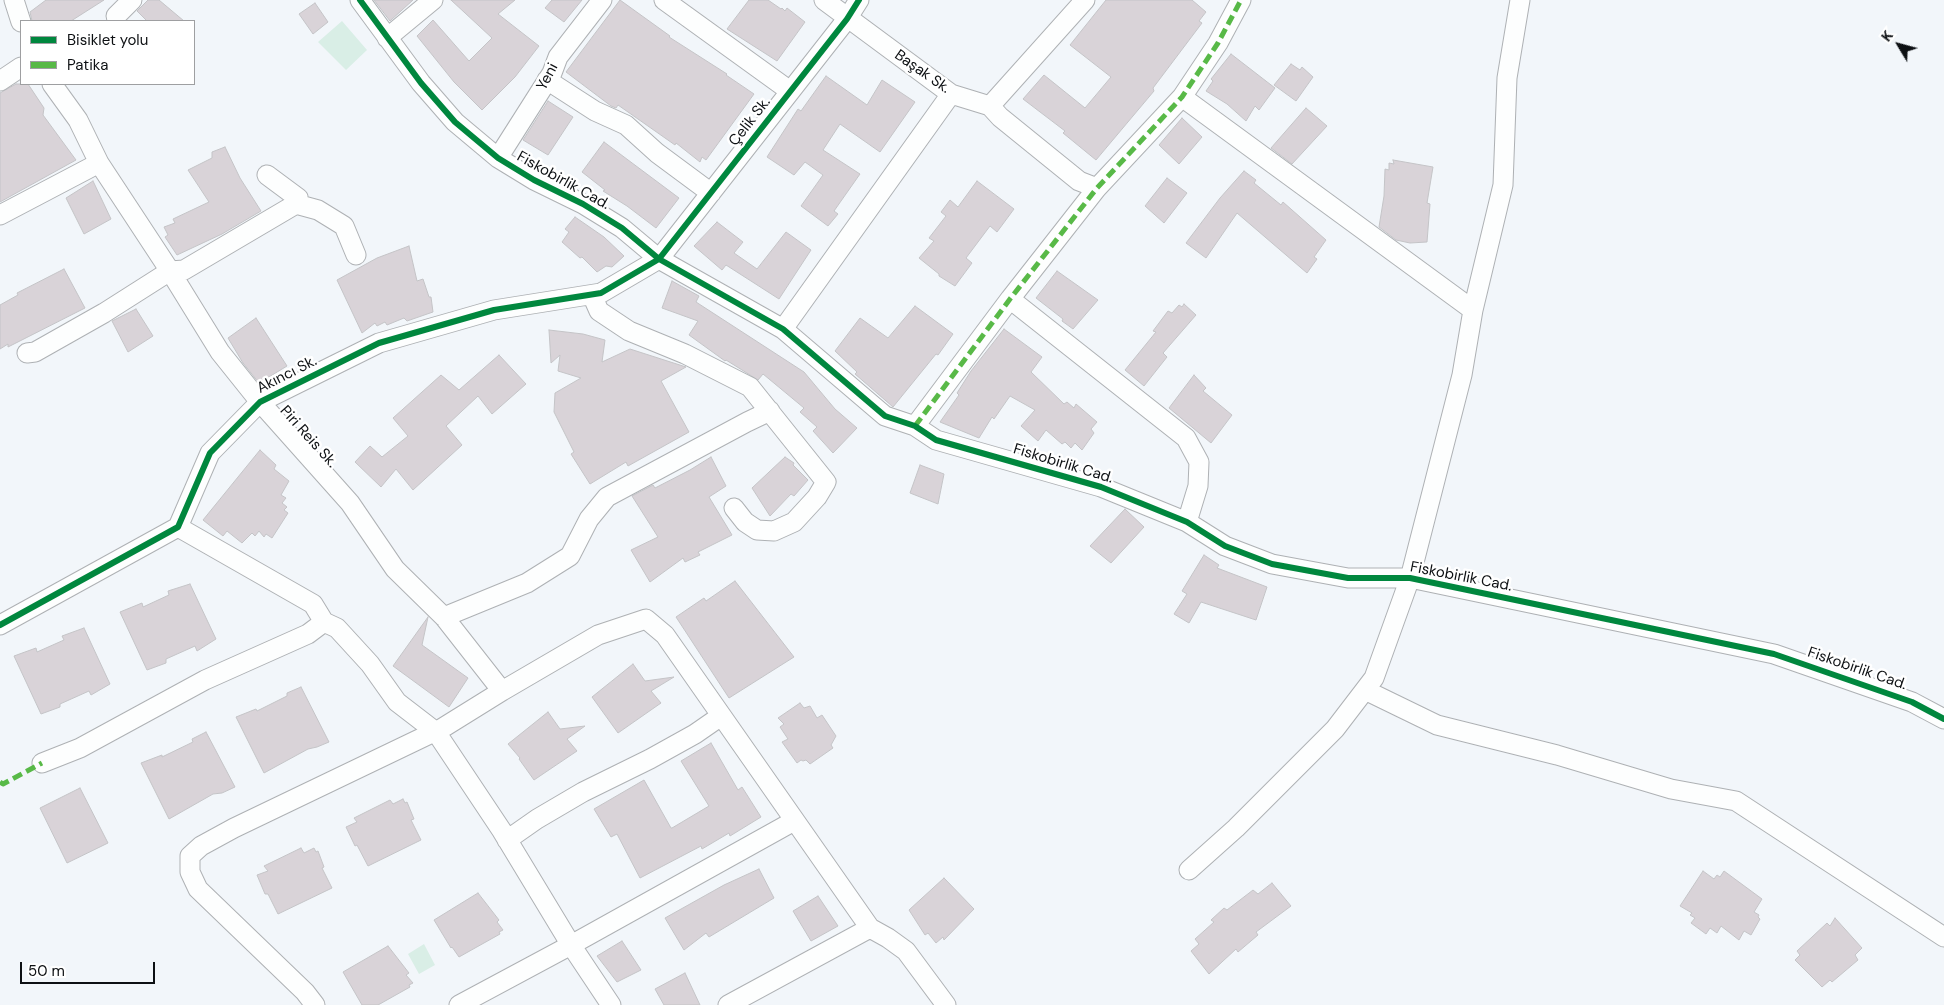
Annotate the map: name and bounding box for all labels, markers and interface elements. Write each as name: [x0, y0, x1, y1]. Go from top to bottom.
legend: [20, 20, 195, 85]
north arrow: [1874, 20, 1924, 70]
text: K: [1877, 27, 1897, 45]
text: Bisiklet yolu: [67, 30, 148, 50]
street label: Başak Sk.: [891, 46, 953, 98]
text: Patika: [67, 55, 108, 75]
street label: Yeni: [533, 60, 563, 94]
street label: Çelik Sk.: [725, 94, 775, 150]
street label: Fiskobirlik Cad.: [513, 148, 613, 214]
street label: Akıncı Sk.: [254, 352, 320, 398]
street label: Piri Reis Sk.: [276, 402, 340, 472]
street label: Fiskobirlik Cad.: [1011, 440, 1115, 488]
street label: Fiskobirlik Cad.: [1409, 558, 1513, 596]
street label: Fiskobirlik Cad.: [1805, 644, 1909, 694]
scale bar: [22, 952, 158, 984]
text: 50 m: [28, 961, 65, 981]

